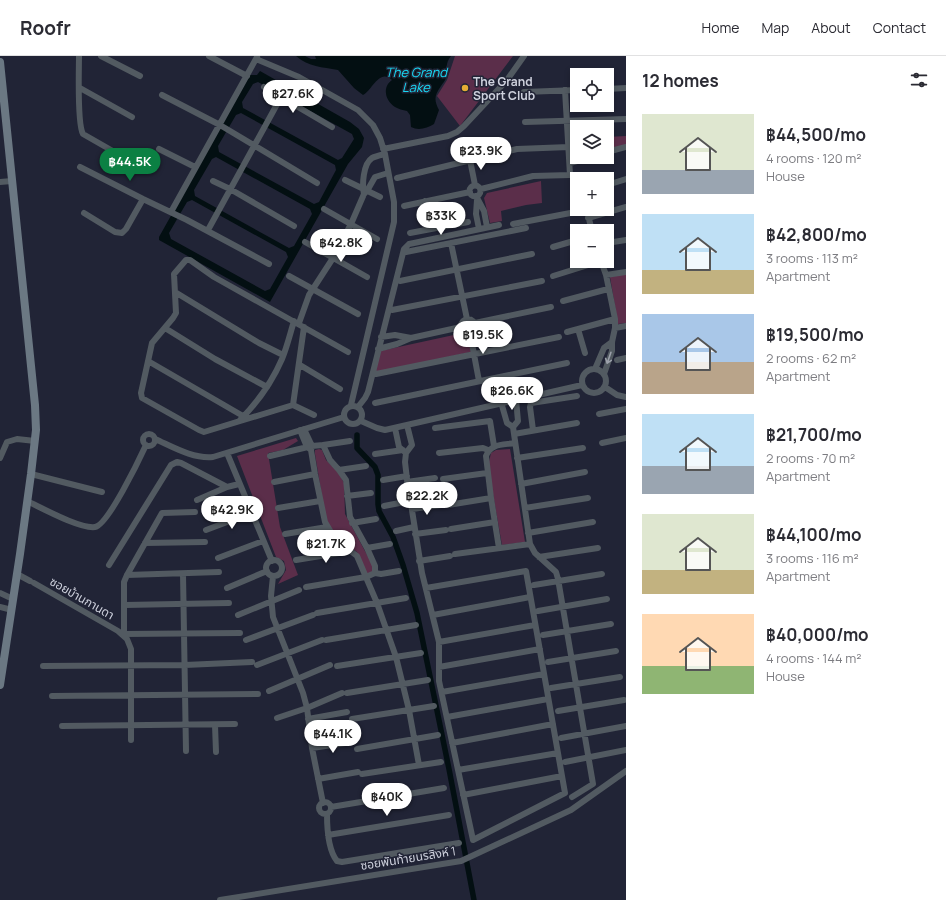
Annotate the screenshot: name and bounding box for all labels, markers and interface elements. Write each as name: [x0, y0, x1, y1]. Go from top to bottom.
text: Roofr: [20, 15, 71, 41]
text: Home: [702, 18, 739, 37]
text: Map: [761, 18, 789, 37]
text: About: [811, 18, 851, 37]
text: Contact: [873, 18, 926, 37]
water label: The Grand Lake: [385, 63, 449, 96]
map controls: [570, 68, 614, 268]
button: locate: [570, 68, 614, 112]
text: 12 homes: [642, 69, 719, 92]
icon: filters: [908, 69, 930, 91]
place label: The Grand Sport Club: [473, 73, 535, 104]
pin: ฿27.6K: [260, 80, 326, 114]
marker: The Grand Sport Club: [460, 83, 470, 93]
text: ฿27.6K: [272, 84, 314, 102]
button: layers: [570, 120, 614, 164]
text: ฿44,500/mo: [766, 123, 866, 146]
icon: home: [674, 130, 722, 178]
pin: ฿23.9K: [448, 137, 514, 171]
text: ฿23.9K: [459, 141, 503, 159]
pin: ฿44.5K: [97, 148, 163, 182]
text: 4 rooms · 120 m²: [766, 149, 861, 167]
text: ฿44.5K: [109, 152, 151, 170]
text: House: [766, 167, 805, 185]
button: +: [570, 172, 614, 216]
pin: ฿33K: [417, 202, 465, 236]
text: ฿33K: [425, 206, 457, 224]
text: ฿42,800/mo: [766, 223, 867, 246]
button: −: [570, 224, 614, 268]
pin: ฿42.8K: [308, 229, 374, 263]
icon: home: [674, 230, 722, 278]
text: ฿42.8K: [319, 233, 363, 251]
text: 3 rooms · 113 m²: [766, 249, 858, 267]
text: Apartment: [766, 267, 830, 285]
pin: ฿19.5K: [450, 321, 516, 355]
text: ฿19,500/mo: [766, 323, 864, 346]
text: ฿19.5K: [462, 325, 504, 343]
icon: home: [674, 330, 722, 378]
text: 2 rooms · 62 m²: [766, 349, 856, 367]
one-way arrow: [605, 352, 613, 364]
text: Apartment: [766, 367, 830, 385]
pin: ฿26.6K: [479, 377, 545, 411]
text: ฿26.6K: [490, 381, 534, 399]
text: ฿21,700/mo: [766, 423, 862, 446]
icon: home: [674, 430, 722, 478]
text: 2 rooms · 70 m²: [766, 449, 855, 467]
text: Apartment: [766, 467, 830, 485]
pin: ฿22.2K: [394, 482, 460, 516]
text: ฿22.2K: [405, 486, 449, 504]
pin: ฿42.9K: [199, 496, 265, 530]
text: ฿42.9K: [210, 500, 254, 518]
text: ฿44,100/mo: [766, 523, 861, 546]
pin: ฿21.7K: [293, 530, 359, 564]
icon: home: [674, 530, 722, 578]
text: ฿21.7K: [306, 534, 346, 552]
text: 3 rooms · 116 m²: [766, 549, 859, 567]
text: Apartment: [766, 567, 830, 585]
street label: ซอยบ้านกานดา: [47, 573, 117, 623]
text: ฿40,000/mo: [766, 623, 869, 646]
icon: home: [674, 630, 722, 678]
text: 4 rooms · 144 m²: [766, 649, 862, 667]
text: House: [766, 667, 805, 685]
pin: ฿44.1K: [300, 720, 366, 754]
text: ฿44.1K: [313, 724, 353, 742]
pin: ฿40K: [363, 783, 411, 817]
text: ฿40K: [371, 787, 403, 805]
street label: ซอยพันท้ายนรสิงห์ 1: [359, 842, 457, 874]

